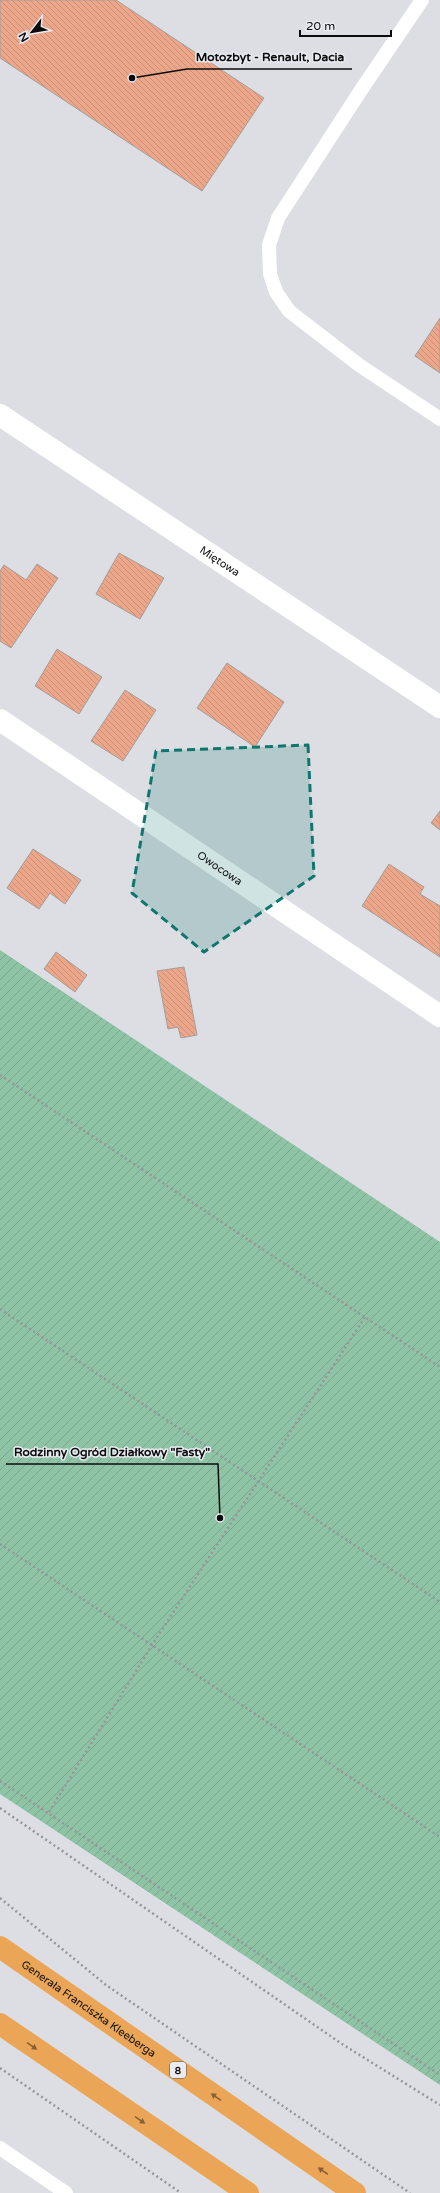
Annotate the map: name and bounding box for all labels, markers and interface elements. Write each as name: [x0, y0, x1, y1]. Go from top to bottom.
north arrow: [12, 12, 52, 52]
scale bar: [300, 12, 391, 38]
text: 20 m: [306, 19, 335, 33]
text: N: [16, 30, 32, 44]
callout: Motozbyt - Renault, Dacia: [187, 45, 352, 69]
text: Motozbyt - Renault, Dacia: [196, 50, 345, 65]
street label: Miętowa: [197, 544, 242, 579]
street label: Owocowa: [195, 849, 245, 888]
callout: Rodzinny Ogród Działkowy "Fasty": [6, 1440, 218, 1464]
text: Rodzinny Ogród Działkowy "Fasty": [14, 1445, 210, 1460]
street label: Generała Franciszka Kleeberga: [19, 1958, 158, 2060]
one-way arrow: [27, 2042, 37, 2050]
road number: 8: [170, 2062, 186, 2078]
one-way arrow: [211, 2093, 222, 2101]
one-way arrow: [134, 2116, 145, 2124]
one-way arrow: [318, 2167, 329, 2175]

